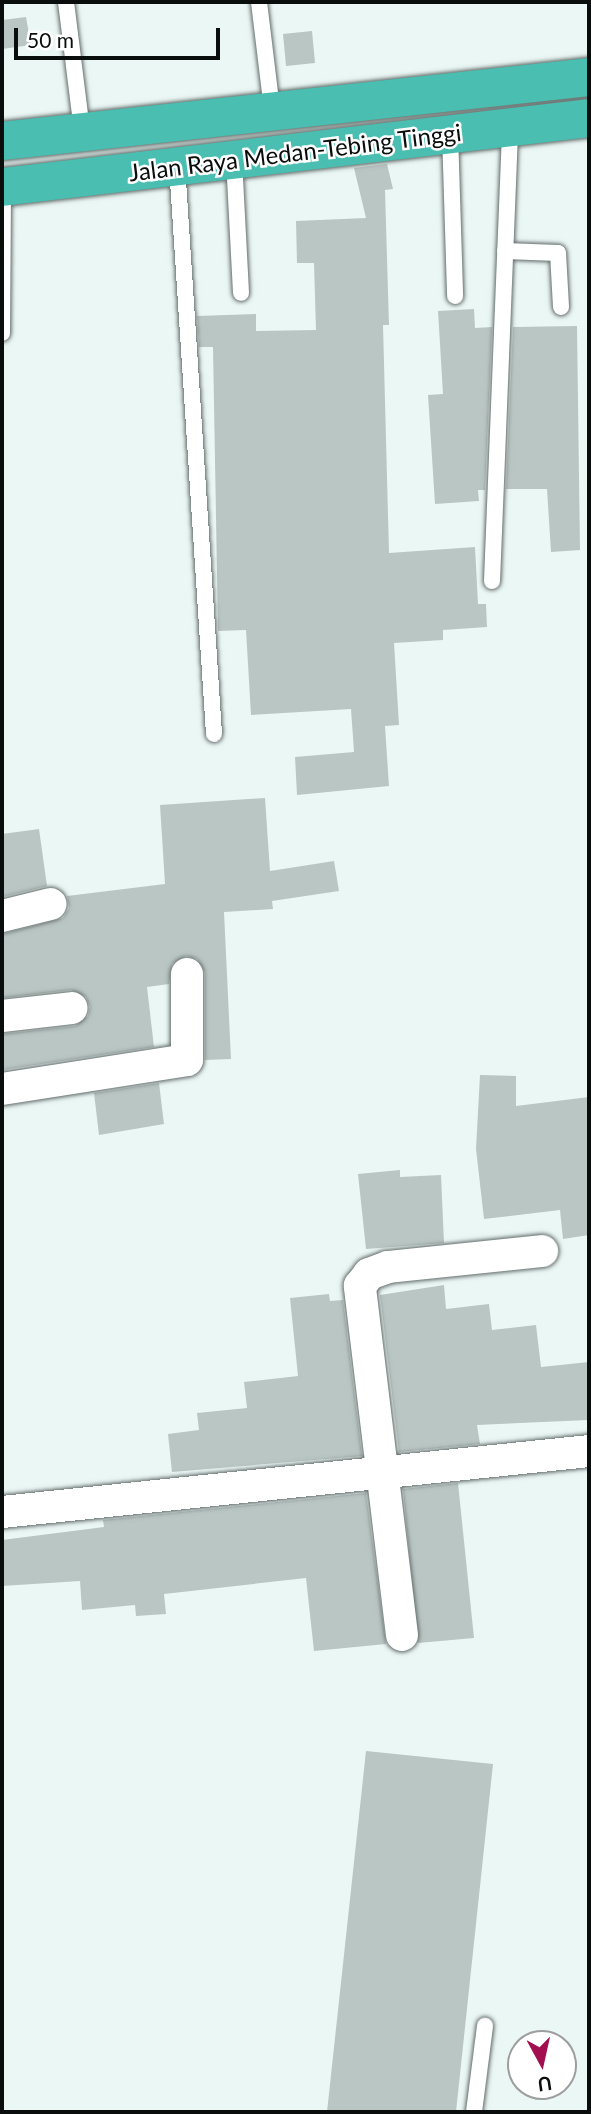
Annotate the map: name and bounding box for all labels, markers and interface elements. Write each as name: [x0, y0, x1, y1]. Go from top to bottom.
scale bar: [18, 14, 224, 58]
text: 50 m: [27, 27, 74, 52]
street label: Jalan Raya Medan-Tebing Tinggi: [127, 117, 463, 187]
north arrow: [507, 2030, 577, 2100]
text: U: [536, 2072, 553, 2097]

